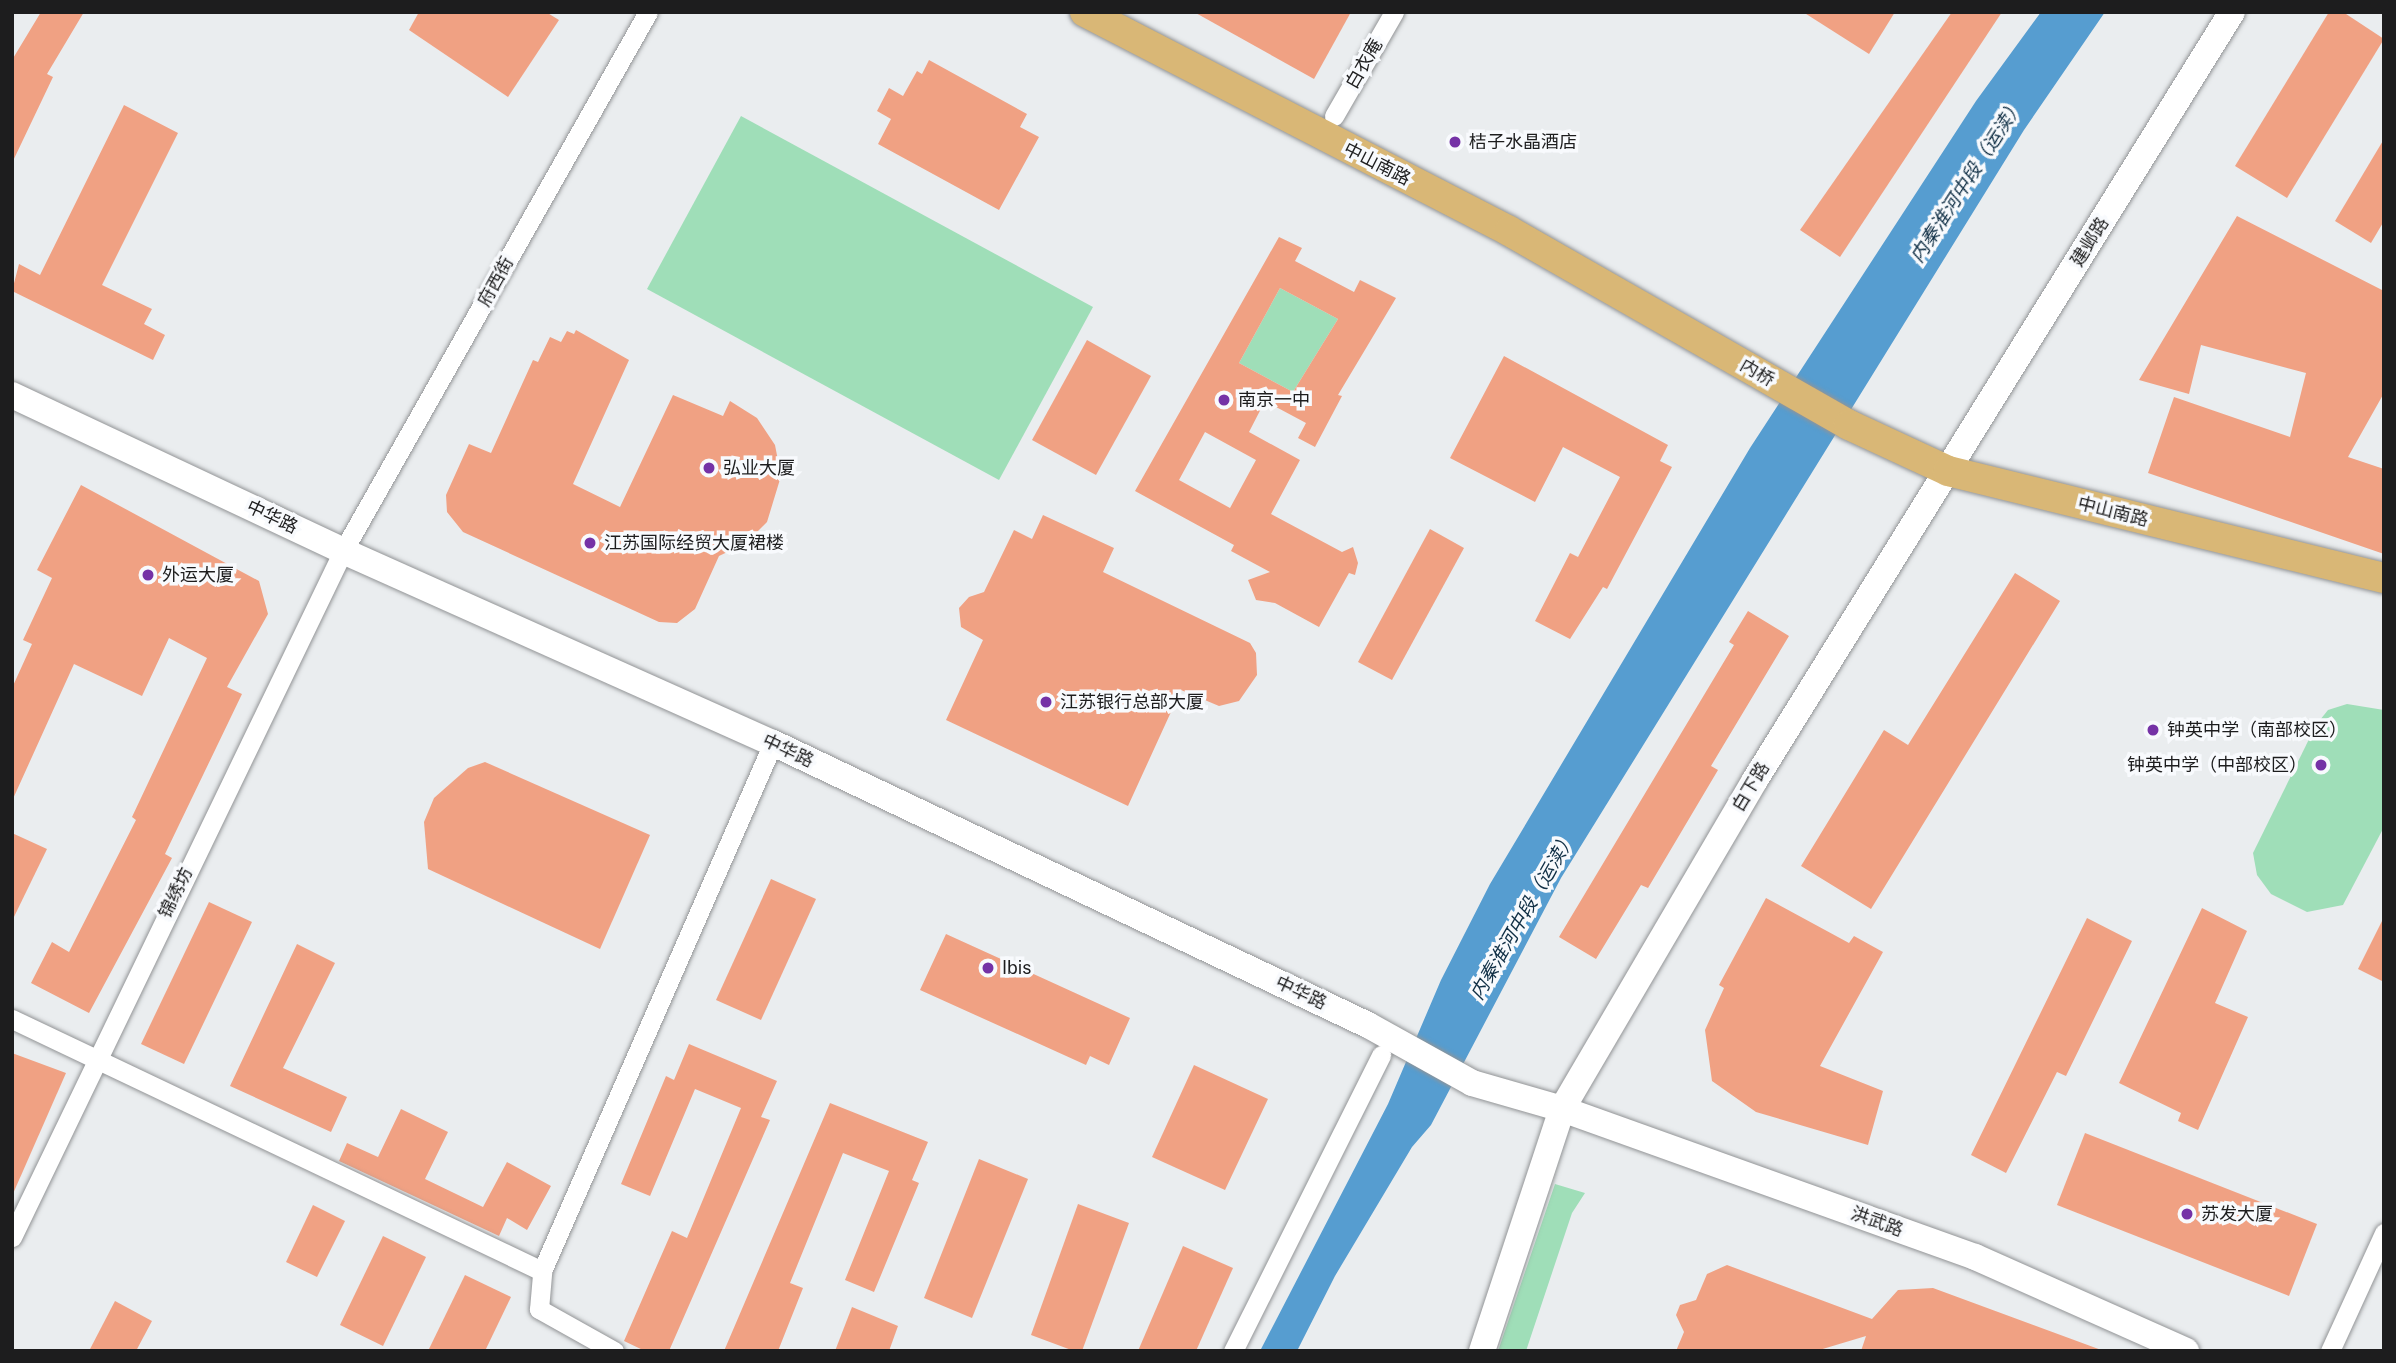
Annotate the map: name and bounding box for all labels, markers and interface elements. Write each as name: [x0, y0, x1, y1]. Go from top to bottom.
street label: 白衣庵: [1341, 35, 1387, 93]
water label: 内秦淮河中段（运渎）: [1906, 95, 2028, 267]
place label: 桔子水晶酒店: [1469, 131, 1577, 153]
marker: 桔子水晶酒店: [1447, 134, 1463, 150]
street label: 中山南路: [1340, 138, 1414, 190]
street label: 建邺路: [2067, 213, 2113, 271]
street label: 府西街: [473, 253, 519, 311]
street label: 内桥: [1736, 355, 1778, 391]
place label: 南京一中: [1238, 389, 1310, 411]
marker: 南京一中: [1216, 392, 1232, 408]
place label: 弘业大厦: [723, 457, 795, 479]
marker: 弘业大厦: [701, 460, 717, 476]
street label: 中山南路: [2075, 493, 2151, 531]
street label: 中华路: [243, 496, 301, 538]
place label: 江苏国际经贸大厦裙楼: [604, 532, 784, 554]
marker: 江苏国际经贸大厦裙楼: [582, 535, 598, 551]
place label: 外运大厦: [162, 564, 234, 586]
marker: 外运大厦: [140, 567, 156, 583]
place label: 江苏银行总部大厦: [1060, 691, 1204, 713]
marker: 江苏银行总部大厦: [1038, 694, 1054, 710]
place label: 钟英中学（南部校区）: [2167, 719, 2347, 741]
marker: 钟英中学（南部校区）: [2145, 722, 2161, 738]
street label: 中华路: [759, 730, 817, 772]
place label: 钟英中学（中部校区）: [2127, 754, 2307, 776]
marker: 钟英中学（中部校区）: [2313, 757, 2329, 773]
street label: 白下路: [1728, 758, 1774, 816]
water label: 内秦淮河中段（运渎）: [1466, 828, 1580, 1004]
street label: 锦绣坊: [154, 864, 198, 922]
place label: Ibis: [1002, 957, 1031, 979]
marker: Ibis: [980, 960, 996, 976]
street label: 中华路: [1272, 972, 1330, 1014]
street label: 洪武路: [1848, 1203, 1906, 1241]
place label: 苏发大厦: [2201, 1203, 2273, 1225]
marker: 苏发大厦: [2179, 1206, 2195, 1222]

